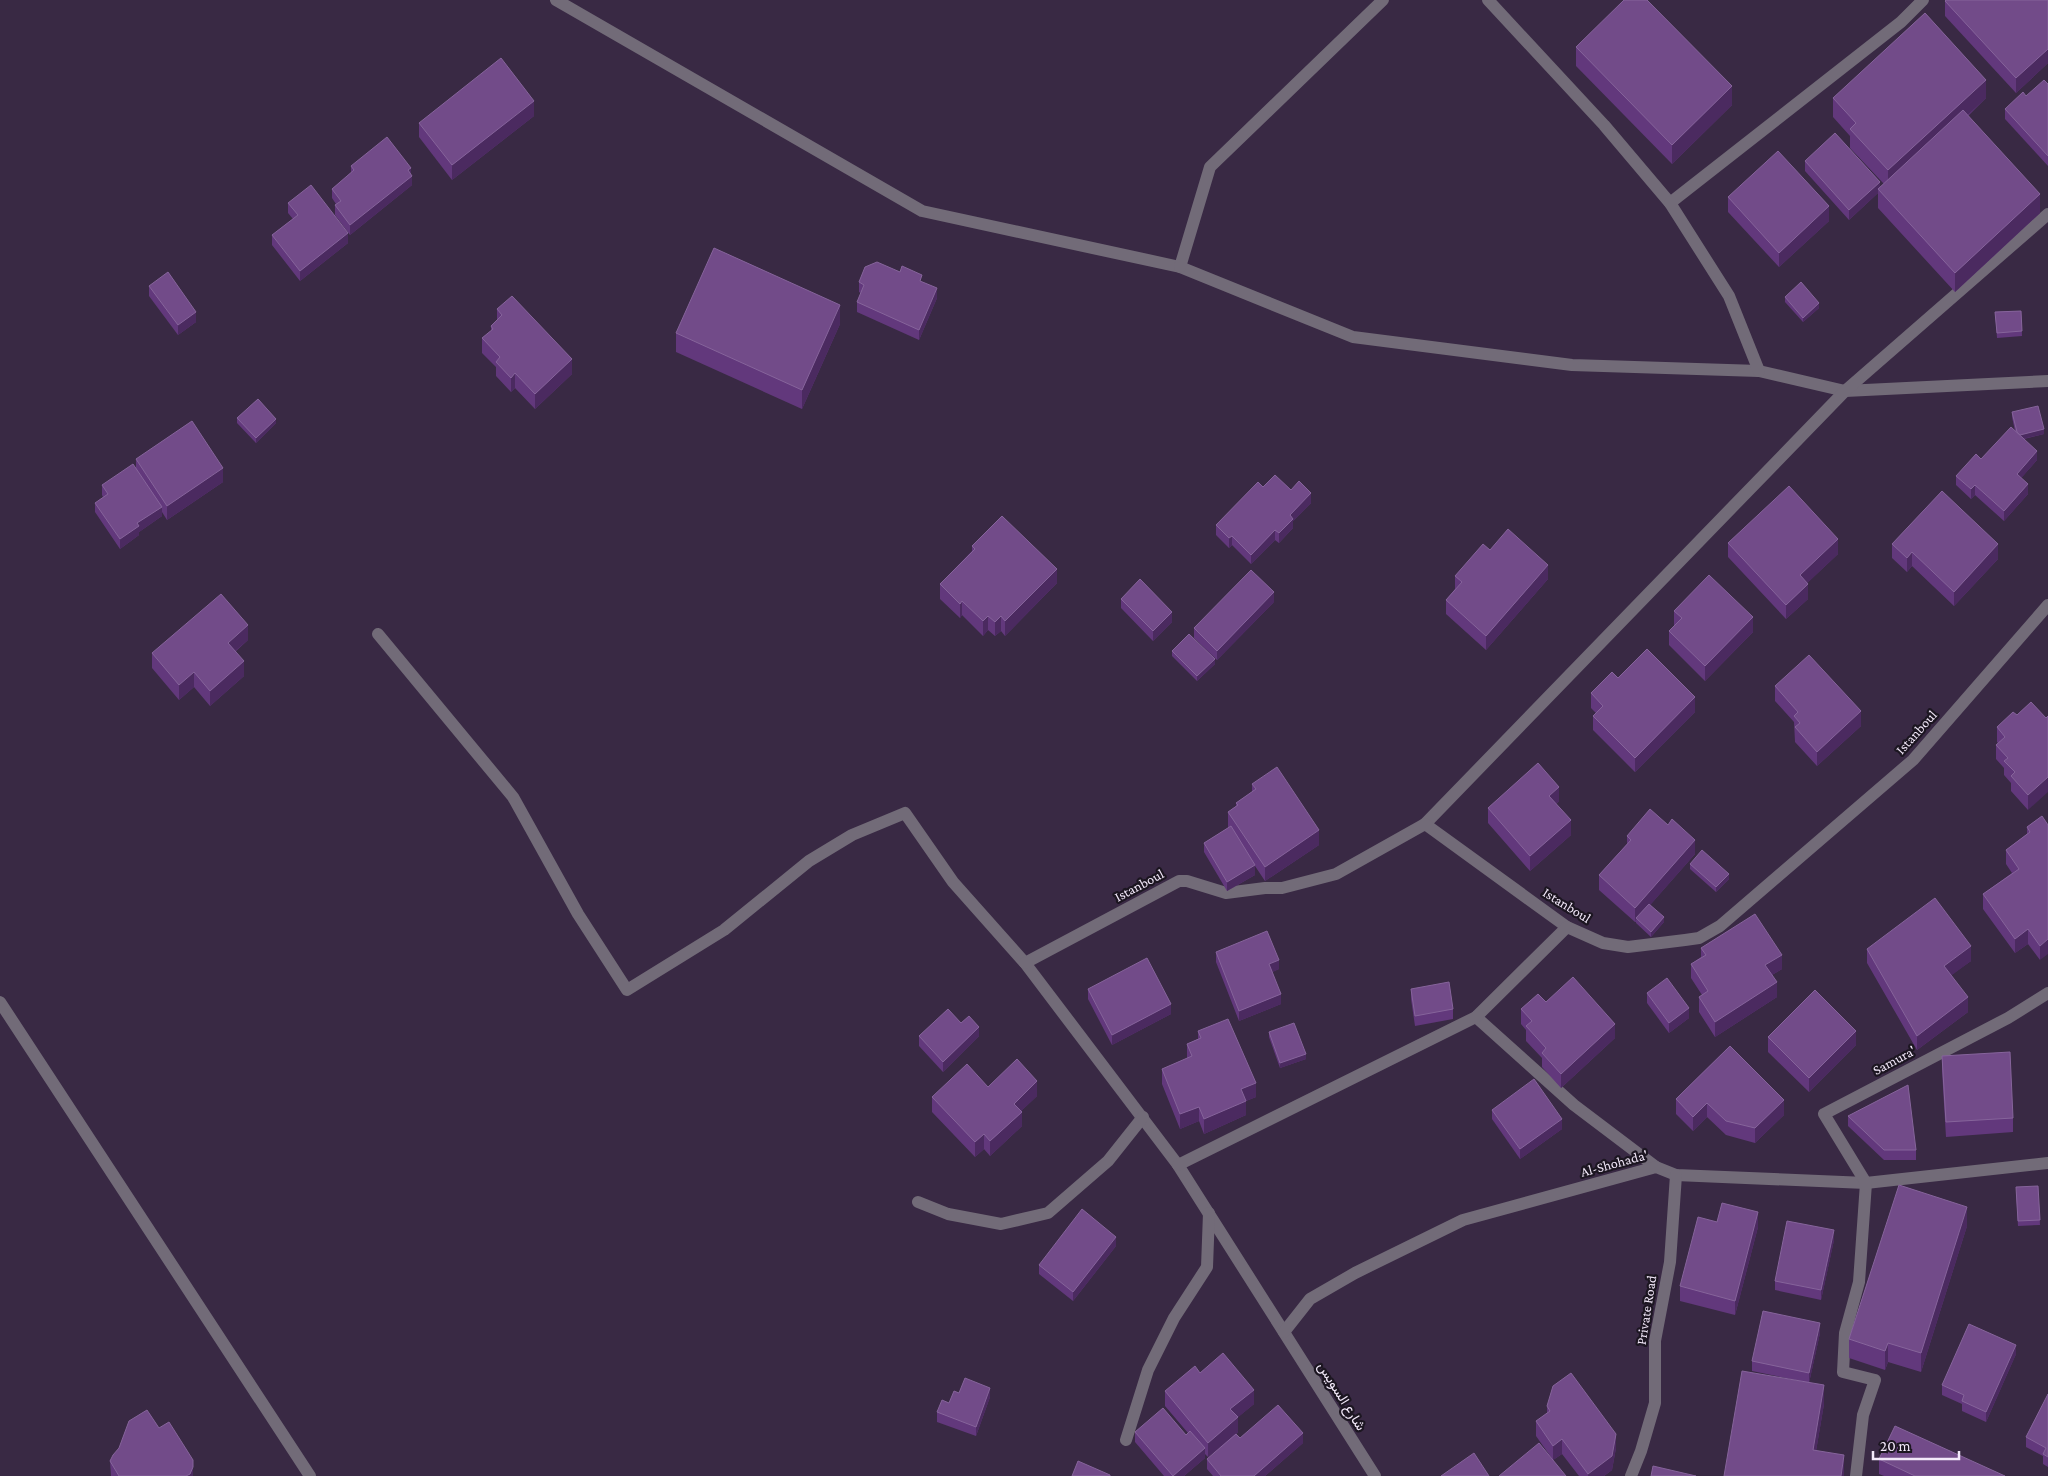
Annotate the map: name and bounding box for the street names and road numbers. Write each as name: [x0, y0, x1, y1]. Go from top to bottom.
street label: Istanboul: [1892, 707, 1940, 757]
street label: Istanboul: [1112, 865, 1167, 905]
street label: Istanboul: [1540, 884, 1594, 926]
street label: Samura': [1870, 1042, 1918, 1078]
street label: Al-Shohada': [1579, 1146, 1649, 1180]
street label: Private Road: [1633, 1273, 1659, 1346]
street label: شارع السويس: [1312, 1359, 1369, 1435]

